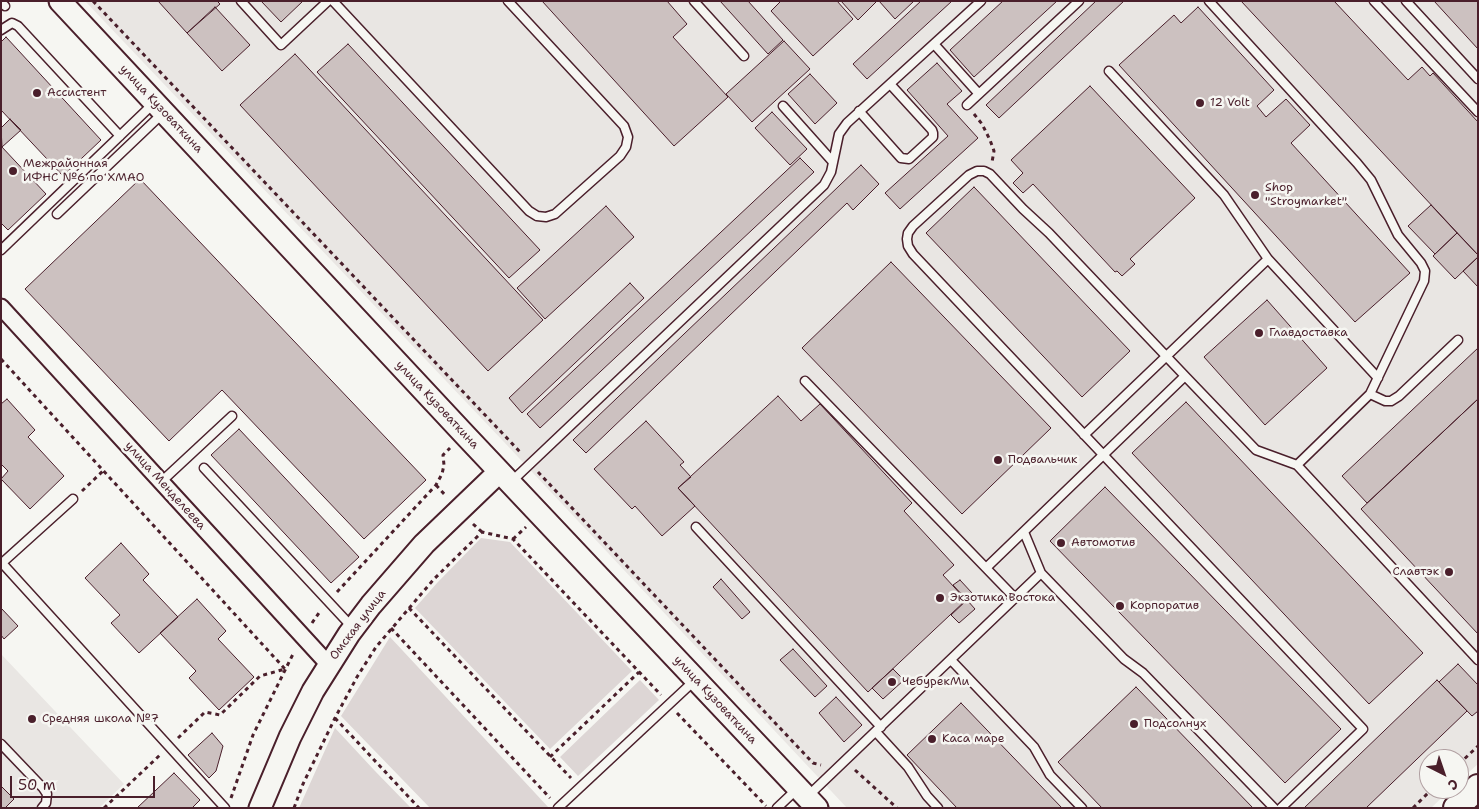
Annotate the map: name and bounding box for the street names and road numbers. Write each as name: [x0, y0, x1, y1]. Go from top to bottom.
street label: улица Кузоваткина: [116, 62, 206, 156]
street label: улица Кузоваткина: [392, 358, 482, 452]
street label: улица Менделеева: [122, 439, 208, 533]
street label: Омская улица: [327, 587, 389, 663]
street label: улица Кузоваткина: [670, 653, 760, 747]

